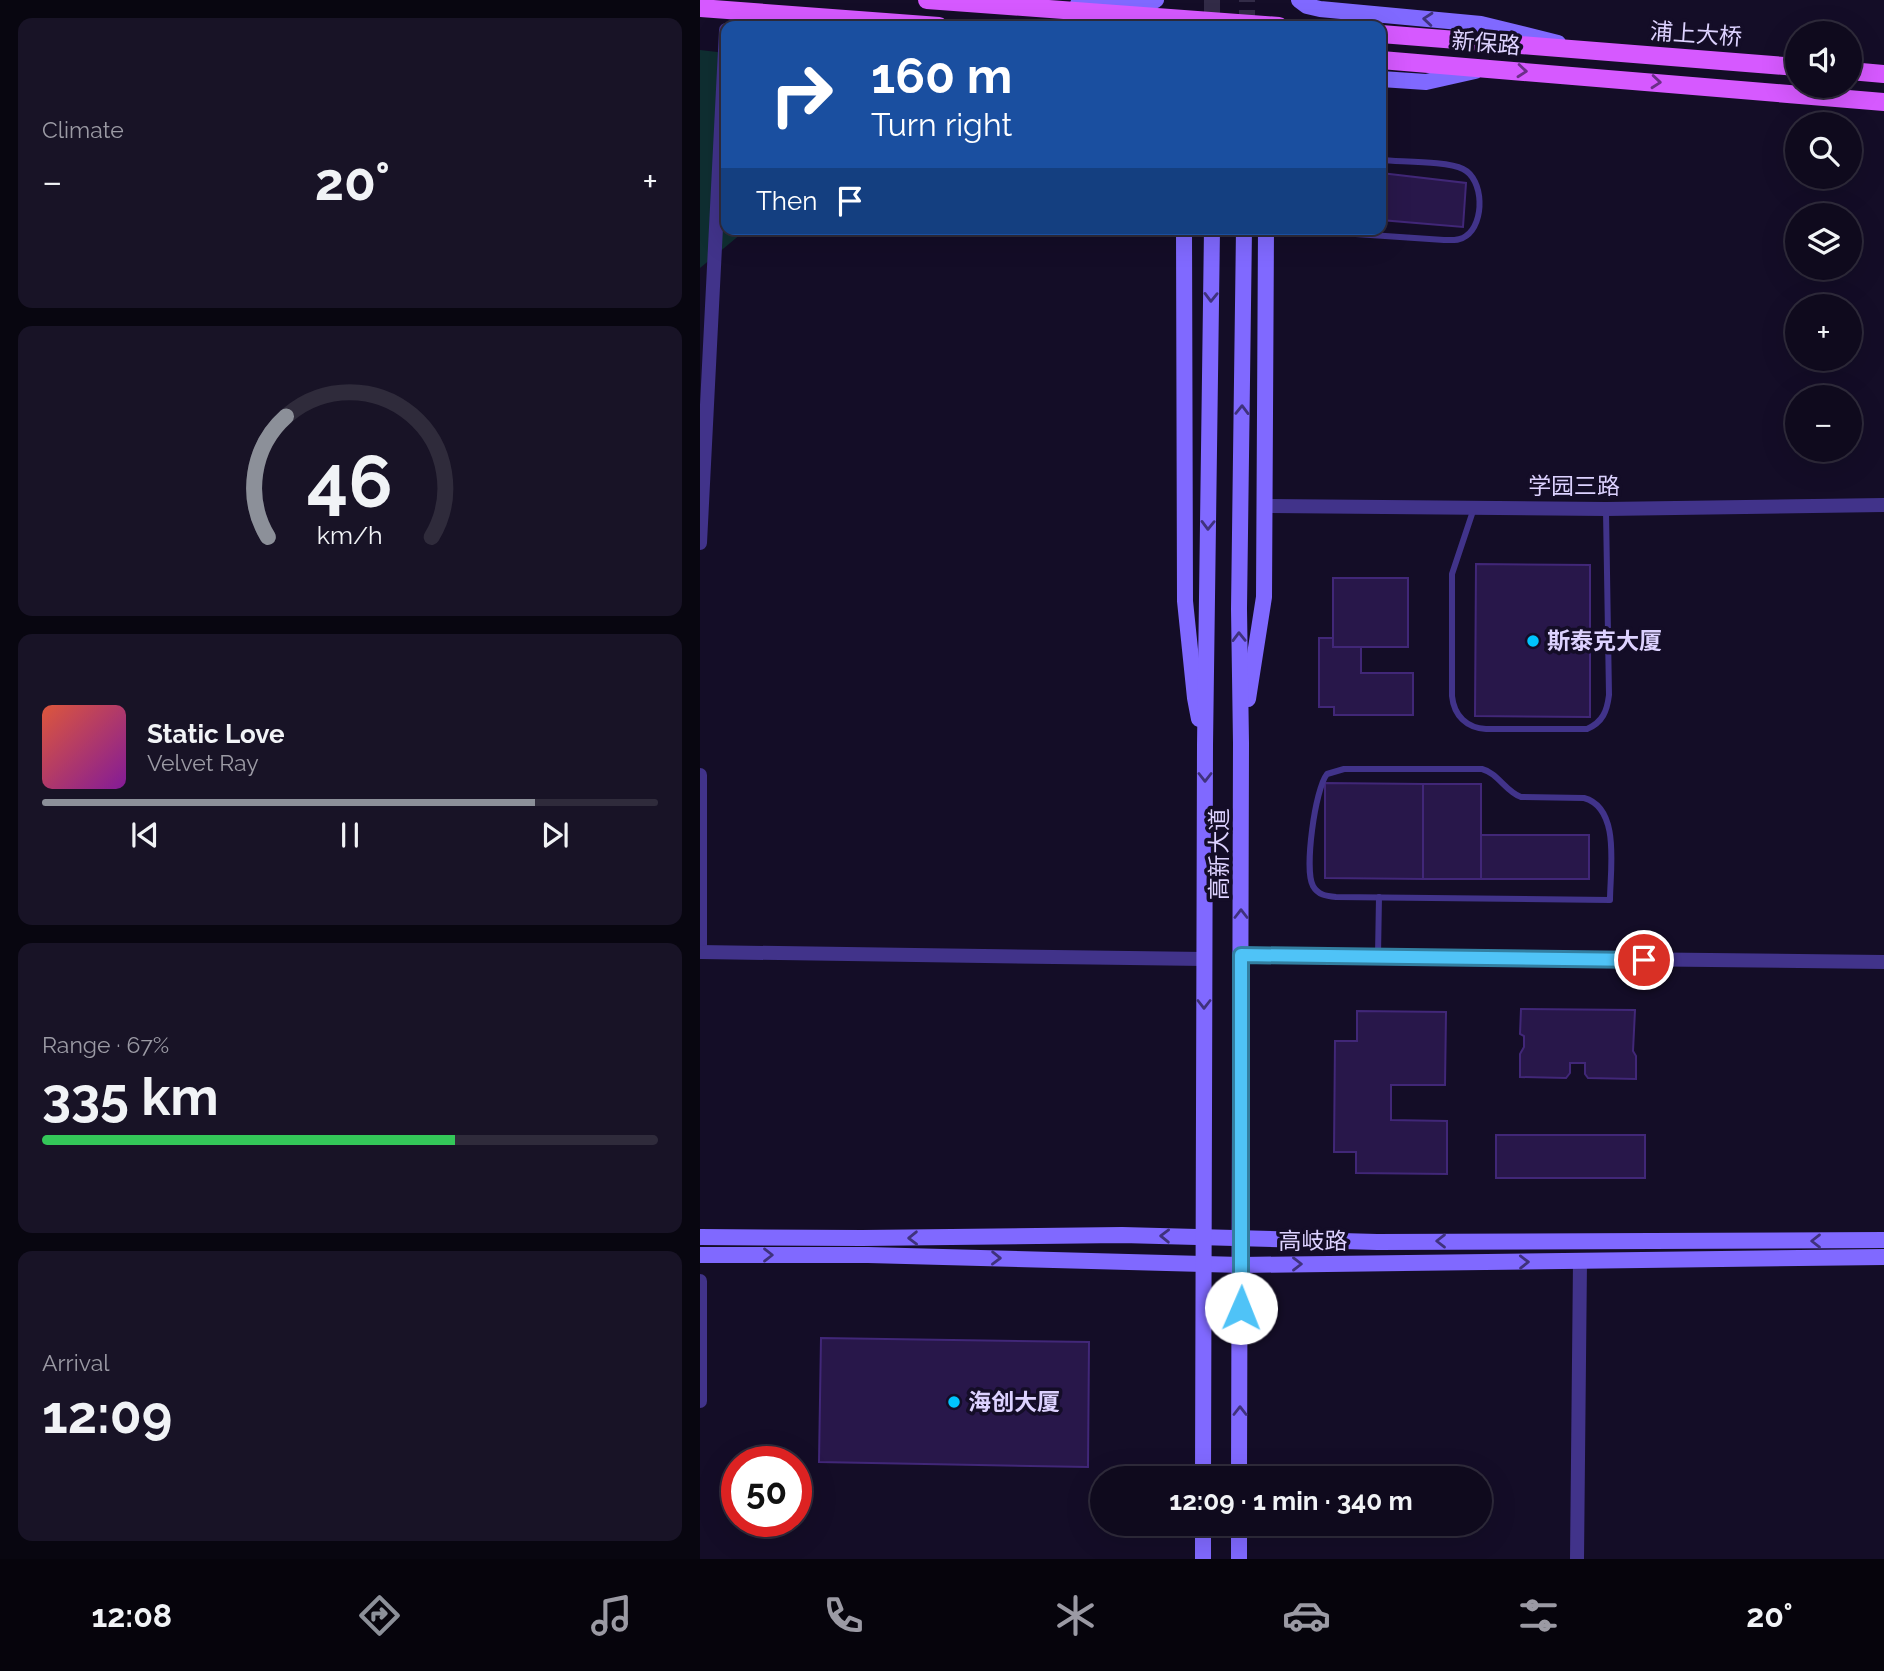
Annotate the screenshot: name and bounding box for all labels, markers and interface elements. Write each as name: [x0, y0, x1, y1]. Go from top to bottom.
one-way arrow: [1423, 12, 1434, 27]
street label: 浦上大桥: [1649, 17, 1743, 50]
map controls: [1785, 21, 1862, 462]
button: sound: [1785, 21, 1862, 98]
street label: 新保路: [1450, 26, 1522, 59]
text: 160 m: [871, 47, 1012, 104]
icon: right: [756, 49, 847, 140]
one-way arrow: [1517, 63, 1528, 78]
one-way arrow: [1650, 74, 1661, 89]
text: Turn right: [871, 106, 1012, 143]
button: search: [1785, 112, 1862, 189]
text: Climate: [42, 116, 124, 143]
text: 20°: [315, 151, 390, 212]
text: −: [42, 159, 62, 204]
text: +: [642, 159, 658, 204]
icon: arrive: [831, 182, 869, 220]
text: Then: [756, 186, 817, 216]
button: layers: [1785, 203, 1862, 280]
one-way arrow: [1203, 293, 1219, 303]
button: +: [1785, 294, 1862, 371]
button: −: [1785, 385, 1862, 462]
one-way arrow: [1234, 404, 1249, 415]
text: 46: [307, 440, 393, 525]
street label: 学园三路: [1528, 472, 1620, 499]
text: km/h: [317, 520, 383, 550]
one-way arrow: [1200, 520, 1216, 531]
place label: 斯泰克大厦: [1547, 627, 1662, 654]
one-way arrow: [1232, 631, 1247, 642]
marker: 斯泰克大厦: [1525, 633, 1541, 649]
text: Static Love: [147, 719, 285, 749]
text: Velvet Ray: [147, 749, 259, 776]
one-way arrow: [1197, 772, 1213, 783]
street label: 高新大道: [1205, 808, 1232, 900]
icon: previous: [126, 816, 164, 854]
icon: pause: [331, 816, 369, 854]
icon: next: [536, 816, 574, 854]
one-way arrow: [1233, 908, 1249, 918]
pin: [1614, 930, 1674, 990]
icon: arrive: [1625, 941, 1663, 979]
one-way arrow: [1196, 1000, 1212, 1010]
text: Range · 67%: [42, 1031, 169, 1058]
text: 335 km: [42, 1066, 219, 1127]
street label: 高岐路: [1279, 1227, 1348, 1254]
one-way arrow: [1159, 1228, 1170, 1243]
one-way arrow: [907, 1230, 918, 1245]
one-way arrow: [1436, 1233, 1446, 1249]
one-way arrow: [1810, 1233, 1821, 1249]
one-way arrow: [763, 1247, 774, 1263]
one-way arrow: [991, 1250, 1001, 1266]
one-way arrow: [1519, 1254, 1530, 1270]
one-way arrow: [1292, 1256, 1302, 1272]
position arrow: [1204, 1271, 1278, 1345]
text: Arrival: [42, 1349, 109, 1376]
text: 12:09: [42, 1384, 172, 1445]
place label: 海创大厦: [968, 1388, 1060, 1415]
marker: 海创大厦: [946, 1394, 962, 1410]
one-way arrow: [1232, 1405, 1248, 1415]
speed limit sign: 50: [721, 1446, 812, 1537]
text: 12:09 · 1 min · 340 m: [1169, 1486, 1413, 1516]
icon: directions: [355, 1591, 404, 1640]
icon: music: [587, 1591, 636, 1640]
icon: phone: [819, 1591, 868, 1640]
icon: climate: [1051, 1591, 1100, 1640]
icon: car: [1282, 1591, 1331, 1640]
icon: filters: [1514, 1591, 1563, 1640]
text: 12:08: [91, 1597, 172, 1634]
text: 20°: [1746, 1597, 1793, 1634]

